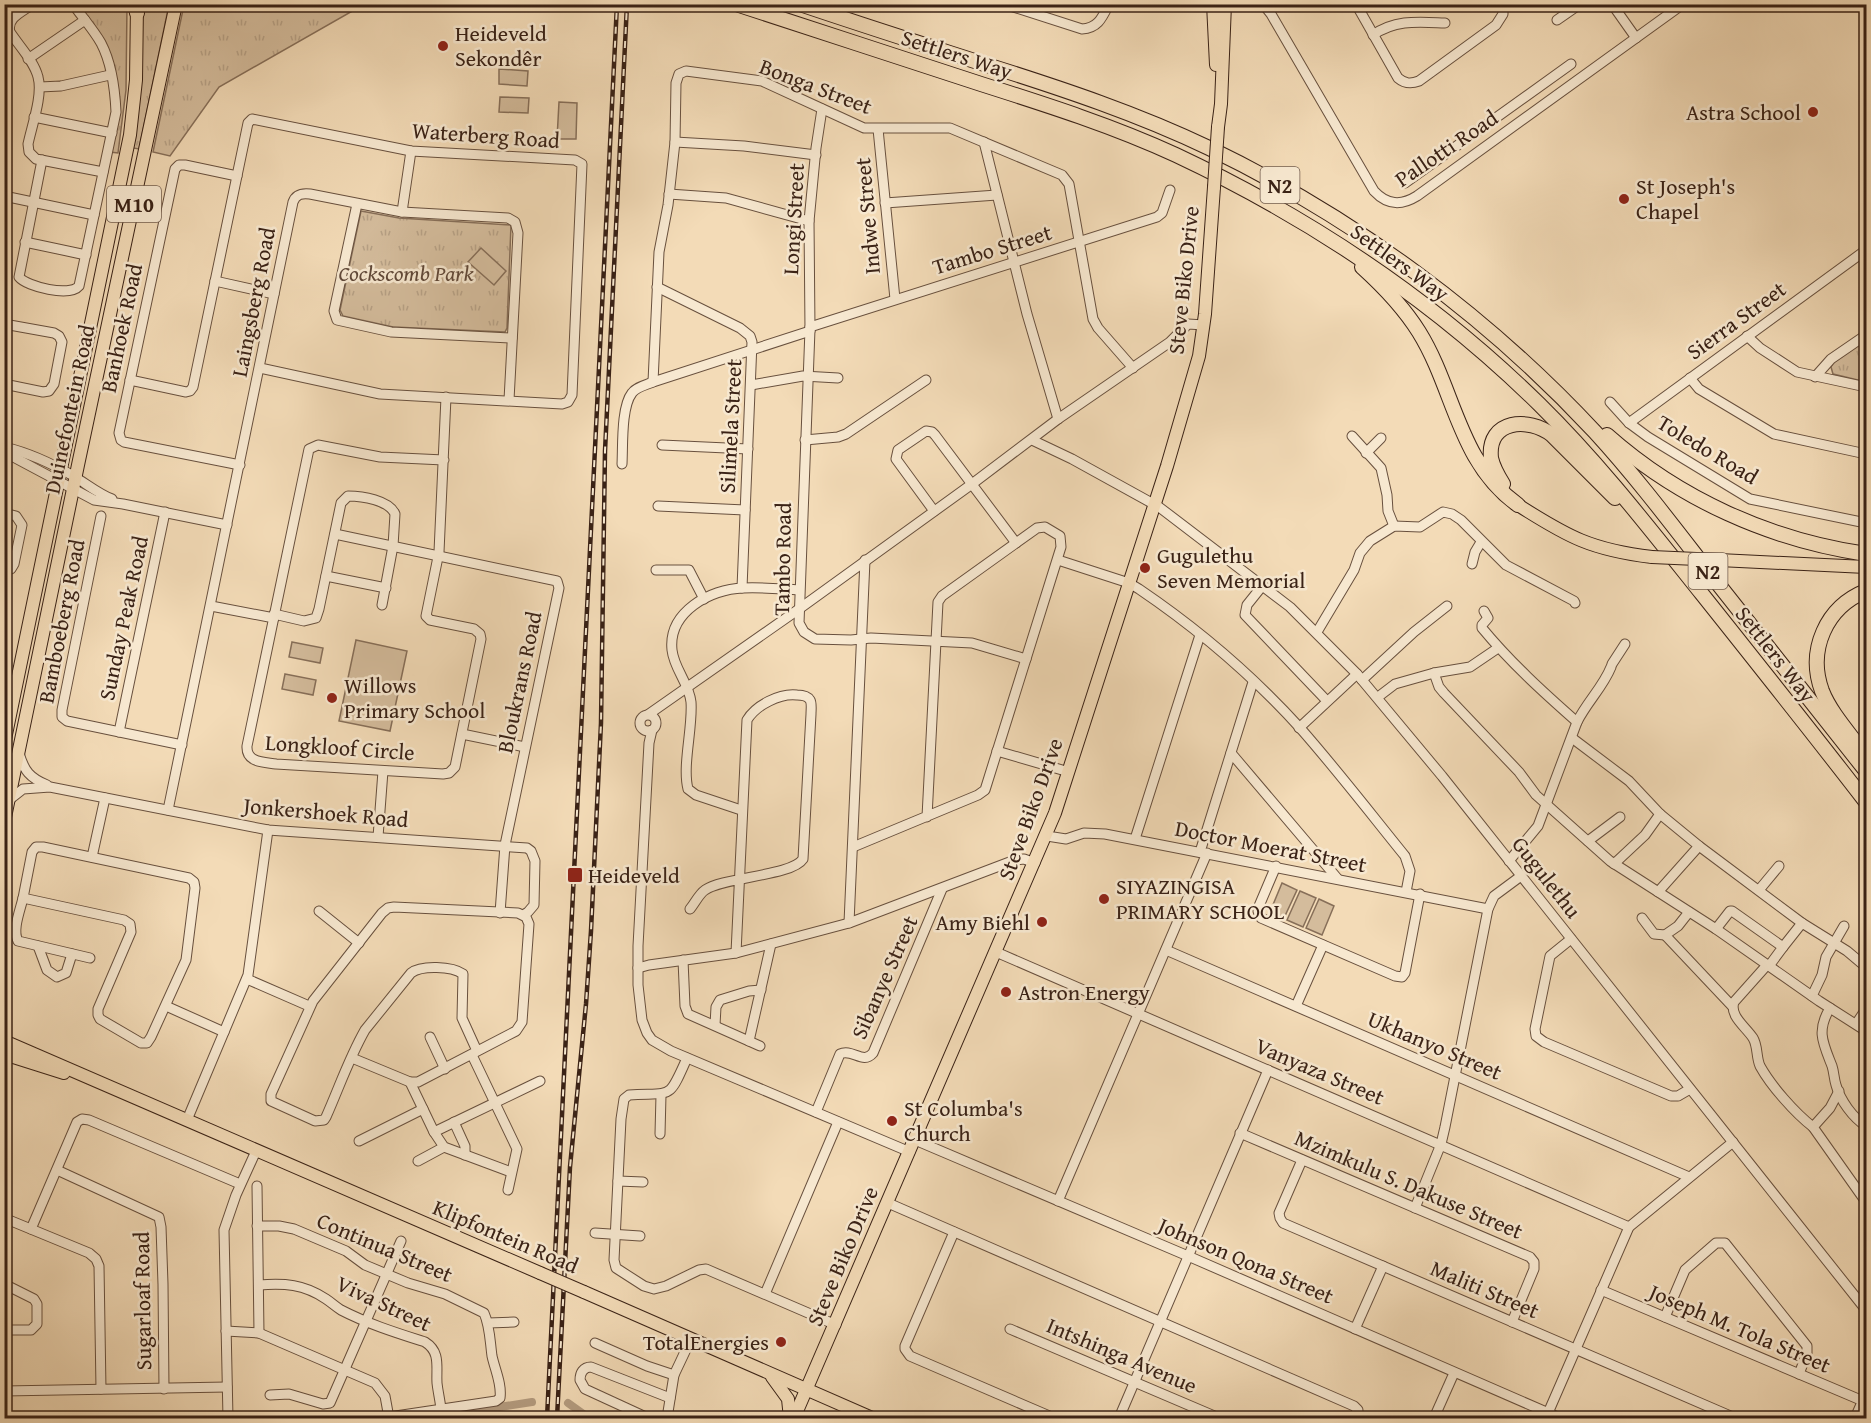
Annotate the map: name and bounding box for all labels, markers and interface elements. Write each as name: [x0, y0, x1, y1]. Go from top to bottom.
place label: Heideveld Sekondêr: [455, 17, 547, 74]
street label: Settlers Way: [897, 21, 1017, 87]
marker: Heideveld Sekondêr: [436, 39, 450, 53]
street label: Bonga Street: [755, 50, 877, 122]
place label: Astra School: [1686, 96, 1801, 128]
street label: Pallotti Road: [1388, 101, 1504, 194]
marker: Astra School: [1806, 105, 1820, 119]
street label: Waterberg Road: [411, 114, 561, 156]
street label: Indwe Street: [846, 156, 888, 276]
street label: Longi Street: [774, 162, 812, 276]
road number: N2: [1260, 167, 1300, 203]
place label: St Joseph's Chapel: [1636, 170, 1735, 227]
road number: M10: [107, 186, 161, 222]
marker: St Joseph's Chapel: [1617, 192, 1631, 206]
street label: Steve Biko Drive: [1159, 204, 1207, 356]
street label: Settlers Way: [1344, 215, 1456, 309]
street label: Tambo Street: [929, 216, 1056, 282]
street label: Laingsberg Road: [223, 224, 283, 380]
park label: Cockscomb Park: [338, 257, 475, 289]
street label: Banhoek Road: [92, 260, 150, 395]
street label: Sierra Street: [1680, 273, 1793, 367]
street label: Duinefontein Road: [35, 321, 103, 497]
street label: Silimela Street: [710, 358, 750, 494]
street label: Toledo Road: [1651, 406, 1765, 492]
street label: Tambo Road: [765, 502, 799, 616]
street label: Sunday Peak Road: [90, 532, 156, 703]
street label: Bamboeberg Road: [29, 536, 93, 706]
place label: Gugulethu Seven Memorial: [1157, 539, 1305, 596]
road number: N2: [1688, 553, 1728, 589]
marker: Gugulethu Seven Memorial: [1138, 561, 1152, 575]
street label: Settlers Way: [1728, 599, 1824, 709]
street label: Bloukrans Road: [488, 608, 550, 756]
place label: Willows Primary School: [344, 669, 485, 726]
marker: Willows Primary School: [325, 691, 339, 705]
street label: Longkloof Circle: [264, 726, 416, 768]
street label: Steve Biko Drive: [989, 733, 1071, 885]
street label: Jonkershoek Road: [239, 789, 410, 835]
street label: Doctor Moerat Street: [1173, 812, 1370, 880]
street label: Gugulethu: [1505, 829, 1589, 925]
place label: Heideveld: [588, 859, 680, 891]
marker: Heideveld: [566, 866, 584, 884]
place label: SIYAZINGISA PRIMARY SCHOOL: [1116, 870, 1284, 927]
marker: SIYAZINGISA PRIMARY SCHOOL: [1097, 892, 1111, 906]
place label: Amy Biehl: [935, 906, 1030, 938]
street label: Sibanye Street: [842, 910, 926, 1044]
marker: Amy Biehl: [1035, 915, 1049, 929]
place label: Astron Energy: [1018, 976, 1150, 1008]
marker: Astron Energy: [999, 985, 1013, 999]
street label: Ukhanyo Street: [1363, 1002, 1507, 1088]
street label: Vanyaza Street: [1251, 1029, 1390, 1113]
place label: St Columba's Church: [904, 1092, 1023, 1149]
marker: St Columba's Church: [885, 1114, 899, 1128]
street label: Mzimkulu S. Dakuse Street: [1290, 1121, 1528, 1247]
street label: Steve Biko Drive: [798, 1181, 886, 1331]
street label: Klipfontein Road: [428, 1191, 584, 1281]
street label: Continua Street: [312, 1204, 458, 1290]
street label: Johnson Qona Street: [1151, 1207, 1339, 1312]
street label: Sugarloaf Road: [125, 1231, 159, 1371]
street label: Maliti Street: [1426, 1252, 1545, 1326]
street label: Viva Street: [331, 1267, 437, 1339]
street label: Joseph M. Tola Street: [1642, 1274, 1836, 1381]
street label: Intshinga Avenue: [1042, 1309, 1202, 1401]
place label: TotalEnergies: [643, 1326, 769, 1358]
marker: TotalEnergies: [774, 1335, 788, 1349]

